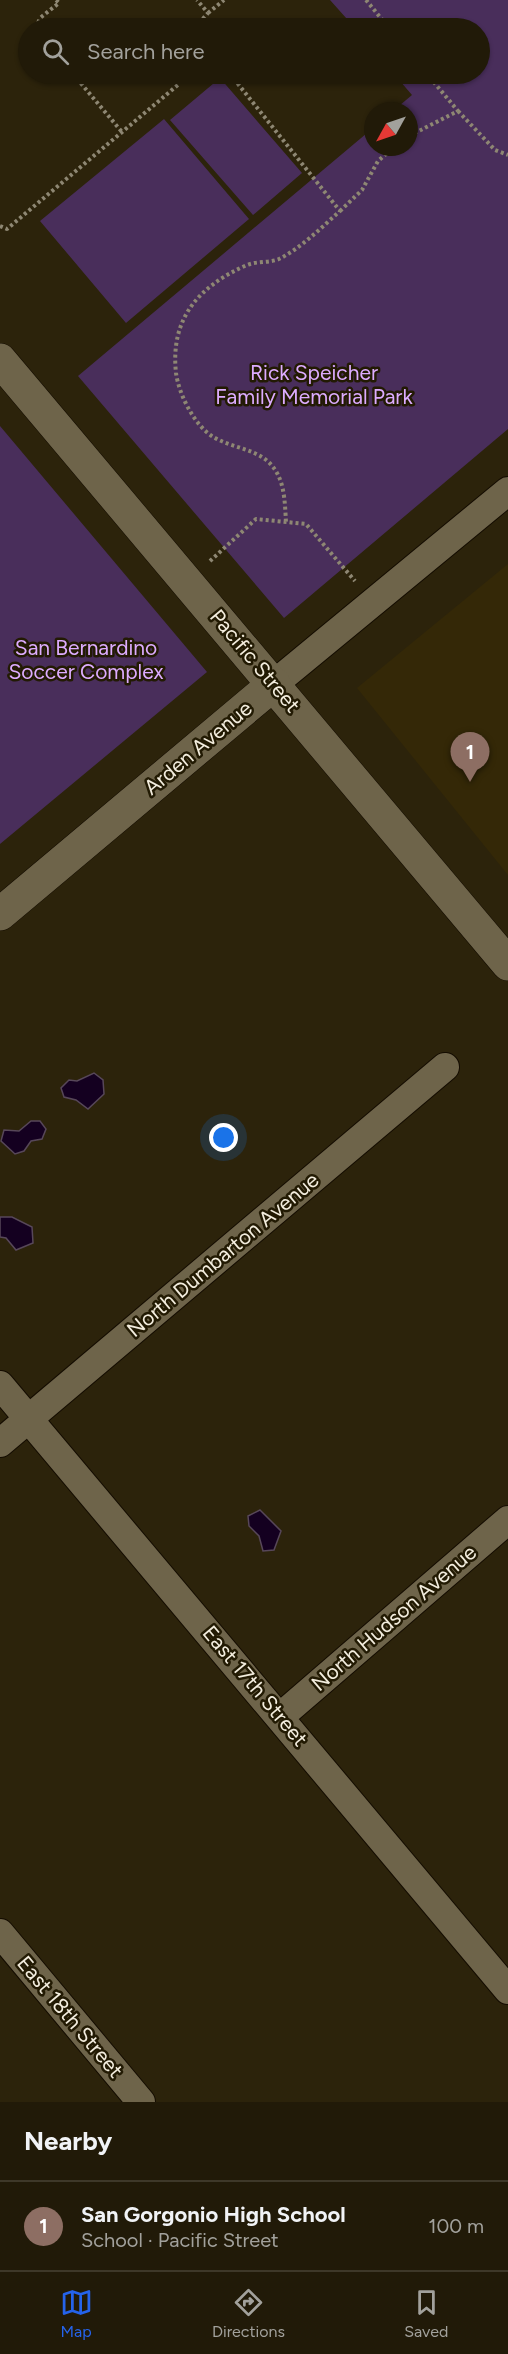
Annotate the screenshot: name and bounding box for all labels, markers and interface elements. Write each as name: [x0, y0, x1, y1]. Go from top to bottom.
search box: [18, 18, 490, 84]
icon: search: [39, 35, 72, 68]
text: Search here: [87, 38, 205, 65]
north arrow: [364, 102, 418, 156]
park label: Rick Speicher Family Memorial Park: [215, 360, 413, 409]
street label: Pacific Street: [205, 604, 306, 717]
park label: San Bernardino Soccer Complex: [8, 635, 164, 684]
street label: Arden Avenue: [139, 695, 257, 800]
pin: 1: [450, 732, 490, 782]
your location: [209, 1123, 238, 1152]
street label: North Dumbarton Avenue: [122, 1167, 324, 1342]
street label: North Hudson Avenue: [306, 1539, 481, 1696]
street label: East 17th Street: [198, 1620, 313, 1751]
street label: East 18th Street: [12, 1951, 129, 2083]
text: Nearby: [24, 2125, 112, 2157]
text: San Gorgonio High School: [81, 2201, 346, 2228]
text: 1: [39, 2214, 48, 2238]
text: 100 m: [428, 2214, 484, 2238]
text: School · Pacific Street: [81, 2228, 279, 2252]
tab: Map: [60, 2286, 93, 2341]
tab: Directions: [212, 2286, 285, 2341]
tab: Saved: [404, 2286, 448, 2341]

